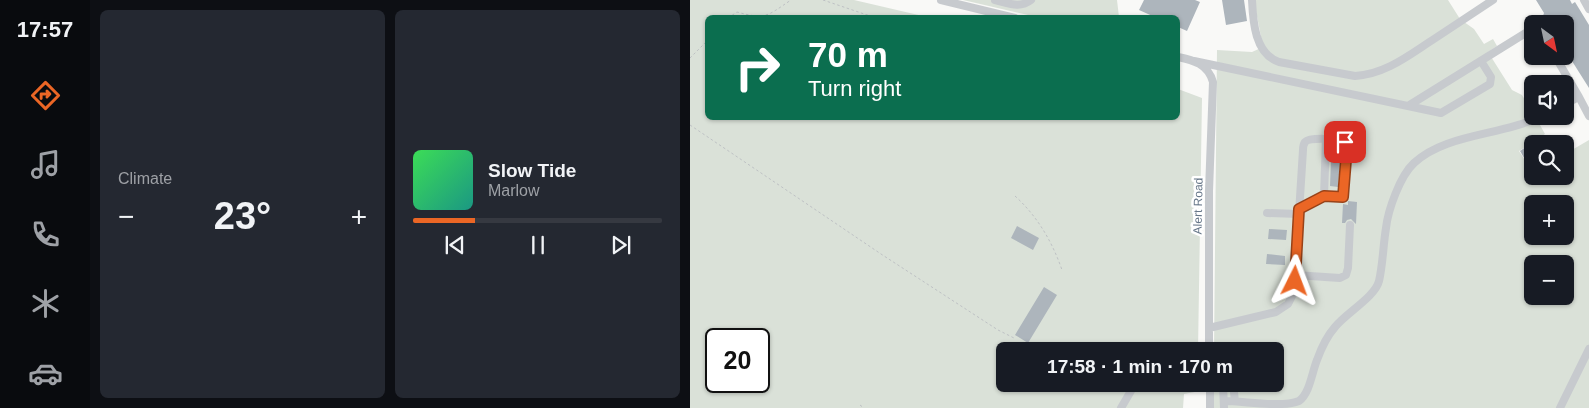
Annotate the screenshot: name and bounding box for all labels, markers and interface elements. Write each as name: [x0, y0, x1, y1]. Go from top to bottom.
north arrow: [1524, 15, 1574, 65]
map controls: [1524, 15, 1574, 305]
text: 17:57: [17, 17, 73, 42]
icon: right: [725, 35, 790, 100]
text: 70 m: [808, 35, 888, 74]
button: sound: [1524, 75, 1574, 125]
text: Turn right: [808, 76, 901, 101]
icon: directions: [28, 78, 63, 113]
pin: [1324, 121, 1366, 163]
icon: arrive: [1331, 128, 1359, 156]
button: search: [1524, 135, 1574, 185]
icon: music: [28, 147, 63, 182]
text: Slow Tide: [488, 160, 576, 181]
text: Climate: [118, 170, 172, 187]
street label: Alert Road: [1191, 178, 1205, 234]
text: Marlow: [488, 182, 540, 199]
text: 23°: [214, 195, 271, 237]
button: +: [1524, 195, 1574, 245]
text: −: [118, 201, 134, 232]
text: +: [351, 201, 367, 232]
icon: phone: [28, 217, 63, 252]
icon: previous: [441, 231, 469, 259]
icon: pause: [524, 231, 552, 259]
icon: next: [607, 231, 635, 259]
position arrow: [1268, 254, 1320, 306]
button: −: [1524, 255, 1574, 305]
icon: climate: [28, 286, 63, 321]
speed limit sign: 20: [705, 328, 770, 393]
icon: car: [28, 356, 63, 391]
text: 17:58 · 1 min · 170 m: [1047, 356, 1233, 377]

